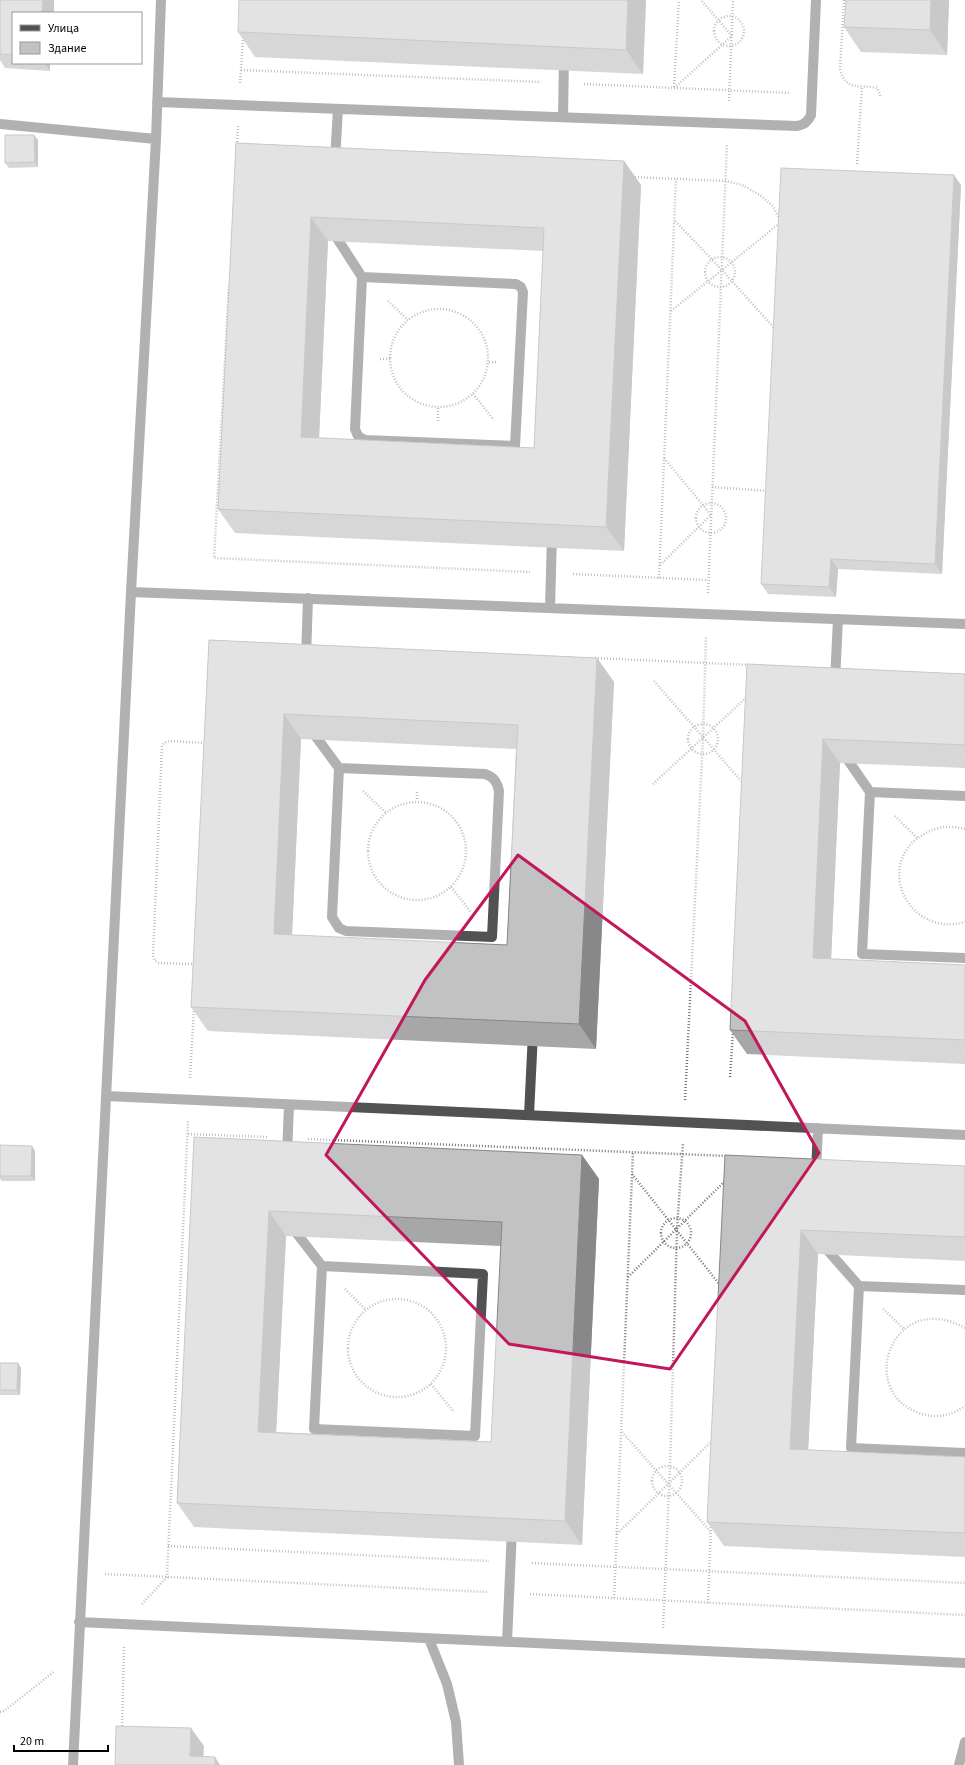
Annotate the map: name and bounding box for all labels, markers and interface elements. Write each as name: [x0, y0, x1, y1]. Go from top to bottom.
legend: [12, 12, 142, 64]
text: Улица: [48, 20, 79, 37]
text: Здание: [48, 40, 87, 57]
scale bar: [14, 1727, 108, 1753]
text: 20 m: [20, 1733, 44, 1750]

